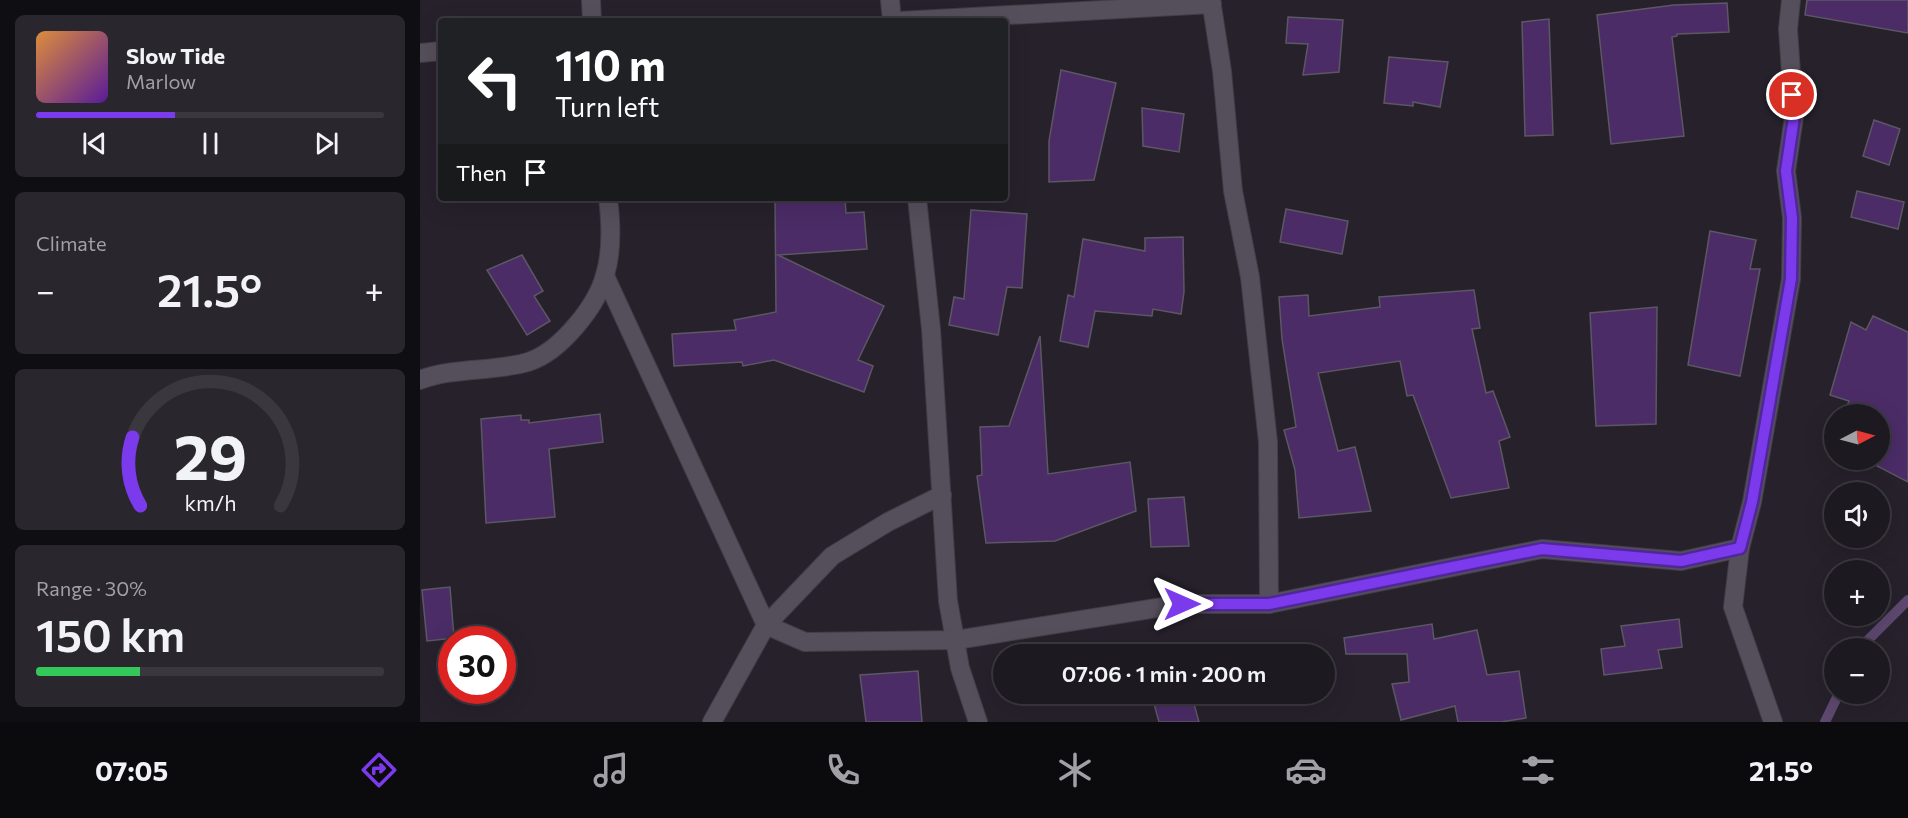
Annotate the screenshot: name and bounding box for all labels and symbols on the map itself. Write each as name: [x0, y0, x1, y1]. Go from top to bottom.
pin: [1766, 69, 1817, 120]
north arrow: [1824, 404, 1890, 470]
position arrow: [1150, 572, 1214, 636]
speed limit sign: 30: [438, 626, 516, 704]

